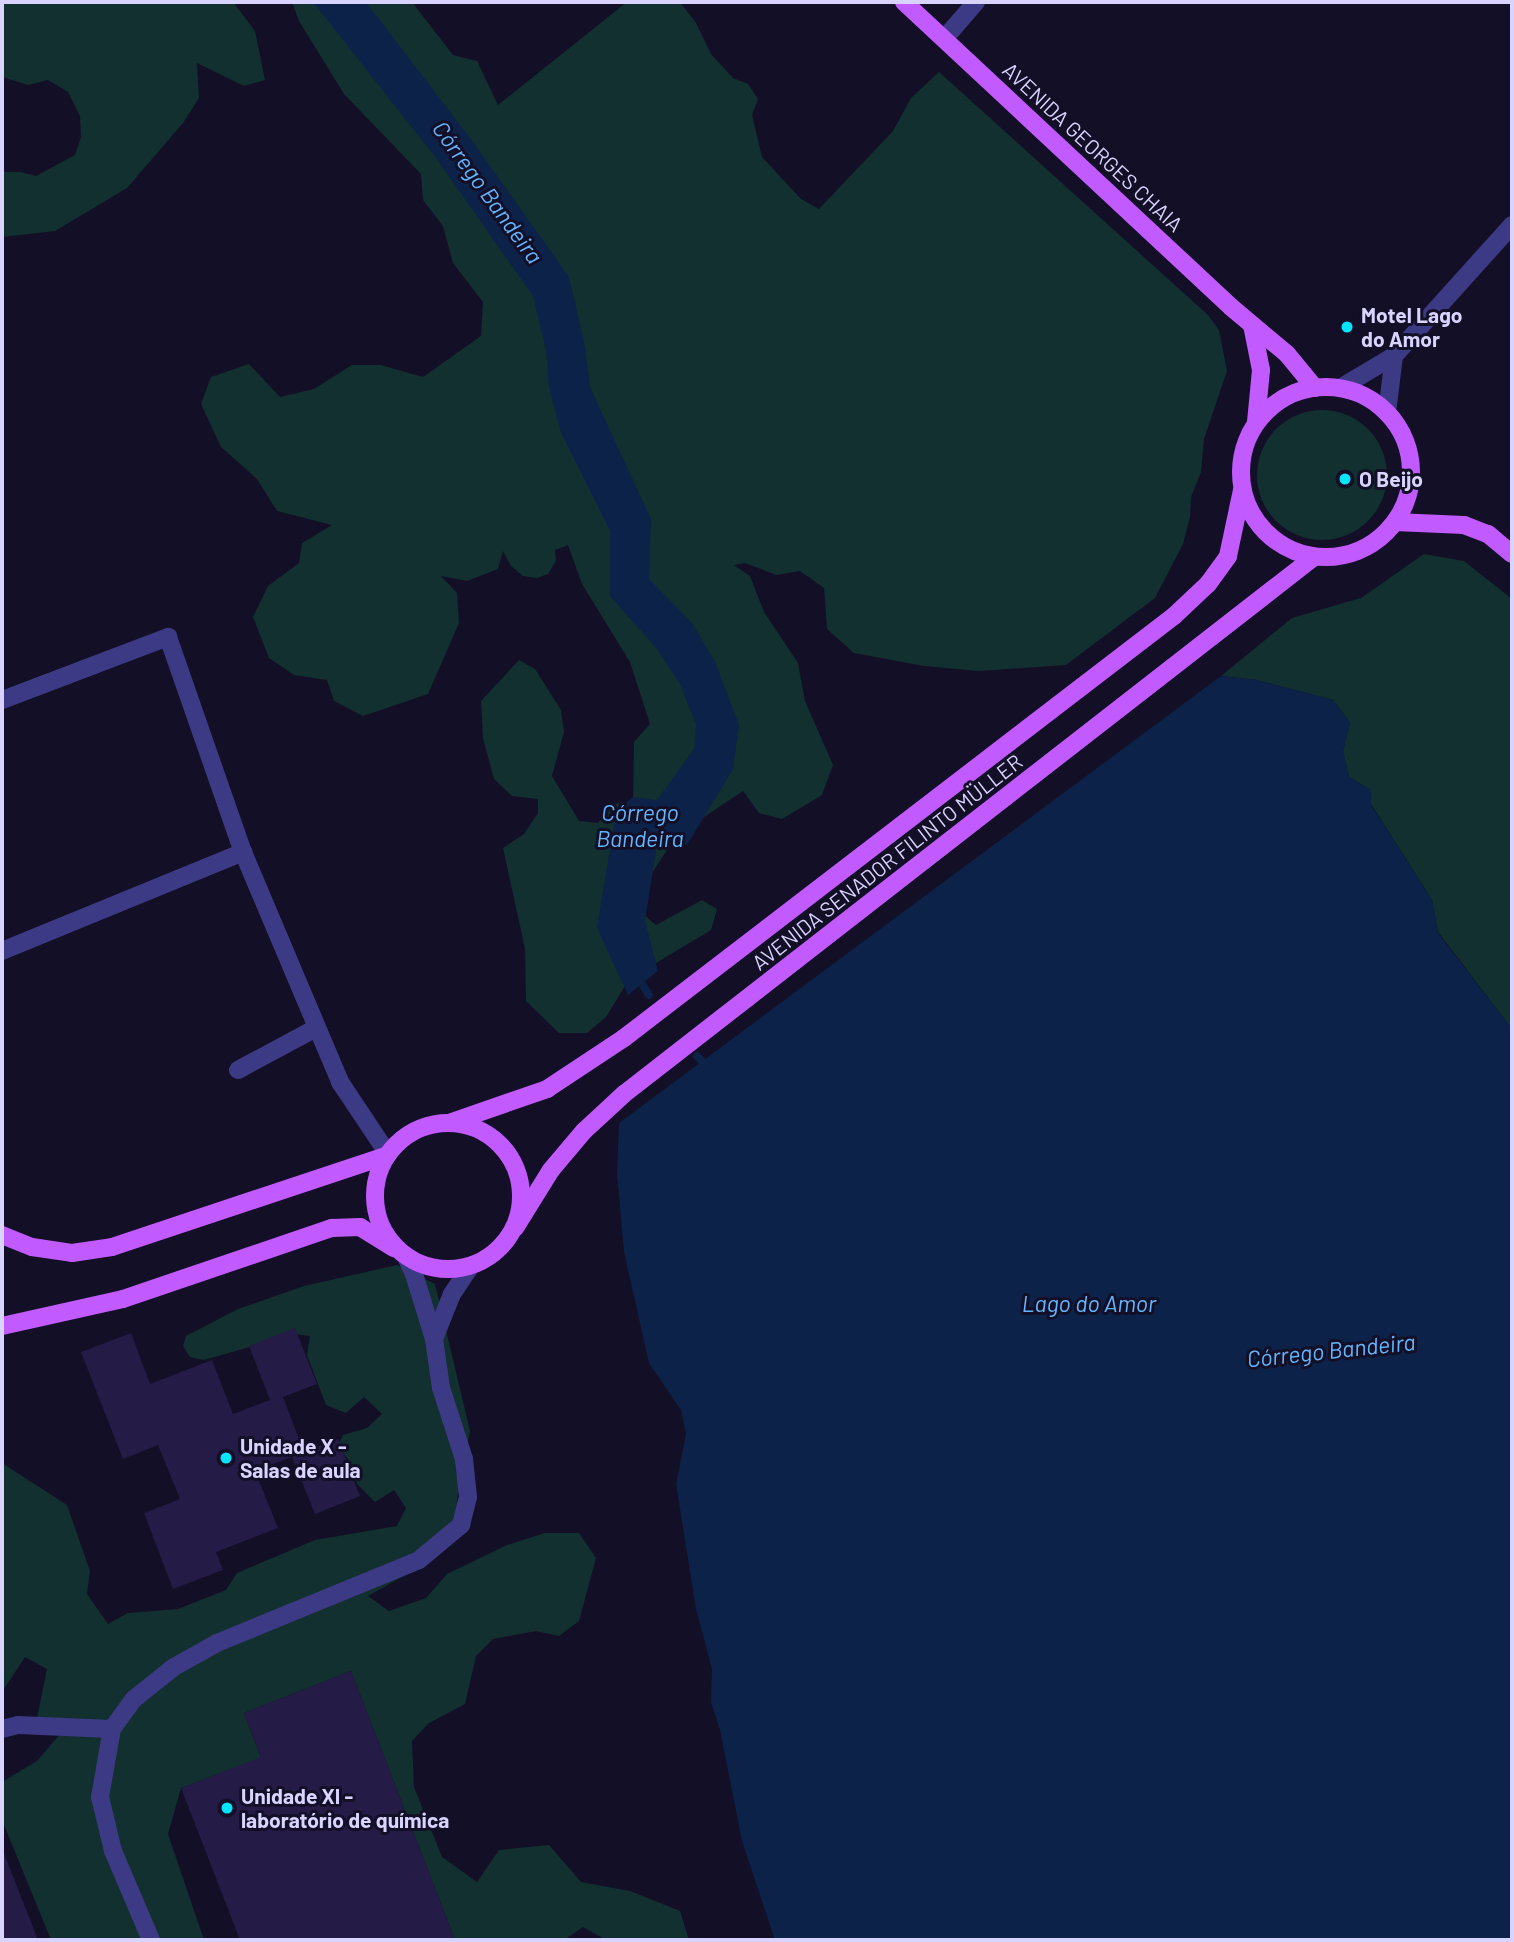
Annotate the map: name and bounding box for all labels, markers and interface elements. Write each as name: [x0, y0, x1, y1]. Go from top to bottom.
street label: AVENIDA GEORGES CHAIA: [998, 57, 1188, 237]
water label: Córrego Bandeira: [427, 115, 549, 269]
place label: Motel Lago do Amor: [1361, 302, 1463, 352]
marker: Motel Lago do Amor: [1339, 319, 1355, 335]
place label: O Beijo: [1359, 466, 1423, 492]
marker: O Beijo: [1337, 471, 1353, 487]
street label: AVENIDA SENADOR FILINTO MÜLLER: [747, 749, 1027, 975]
water label: Córrego Bandeira: [596, 798, 684, 852]
water label: Lago do Amor: [1022, 1289, 1156, 1317]
water label: Córrego Bandeira: [1245, 1327, 1417, 1373]
place label: Unidade X - Salas de aula: [240, 1433, 361, 1483]
marker: Unidade X - Salas de aula: [218, 1450, 234, 1466]
place label: Unidade XI - laboratório de química: [241, 1783, 449, 1833]
marker: Unidade XI - laboratório de química: [219, 1800, 235, 1816]

